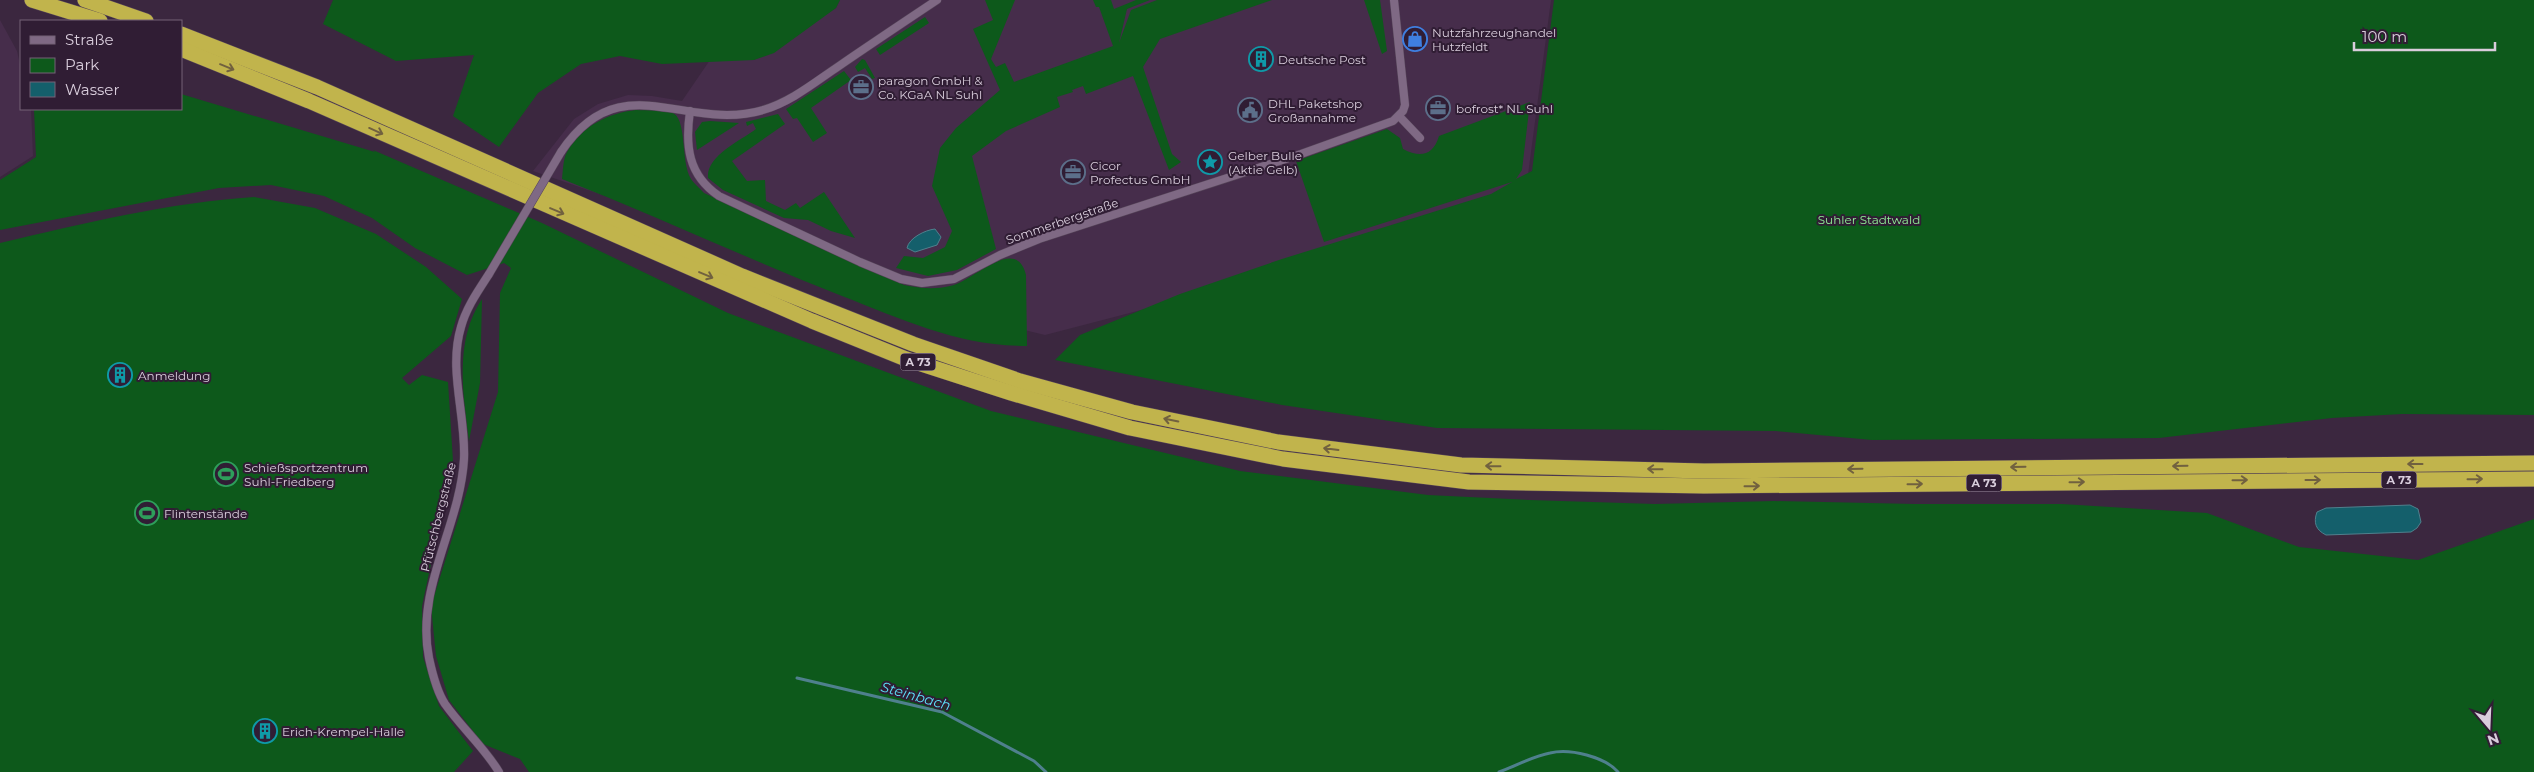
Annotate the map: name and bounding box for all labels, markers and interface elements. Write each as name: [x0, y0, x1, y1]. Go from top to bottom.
legend: [20, 20, 182, 110]
scale bar: [2354, 20, 2495, 52]
place label: Nutzfahrzeughandel Hutzfeldt: [1432, 25, 1556, 54]
shop icon: Nutzfahrzeughandel Hutzfeldt: [1402, 26, 1428, 52]
text: 100 m: [2362, 27, 2407, 46]
text: Straße: [65, 30, 114, 49]
building icon: Deutsche Post: [1248, 46, 1274, 72]
place label: Deutsche Post: [1278, 52, 1366, 67]
text: Park: [65, 55, 99, 74]
one-way arrow: [219, 63, 234, 72]
place label: paragon GmbH & Co. KGaA NL Suhl: [878, 73, 983, 102]
office icon: paragon GmbH & Co. KGaA NL Suhl: [848, 74, 874, 100]
text: Wasser: [65, 80, 119, 99]
office icon: bofrost* NL Suhl: [1425, 95, 1451, 121]
place label: DHL Paketshop Großannahme: [1268, 96, 1362, 125]
public building icon: DHL Paketshop Großannahme: [1237, 97, 1263, 123]
place label: bofrost* NL Suhl: [1456, 101, 1553, 116]
one-way arrow: [368, 126, 383, 136]
place label: Gelber Bulle (Aktie Gelb): [1228, 148, 1302, 177]
place icon: Gelber Bulle (Aktie Gelb): [1197, 149, 1223, 175]
place label: Cicor Profectus GmbH: [1090, 158, 1190, 187]
office icon: Cicor Profectus GmbH: [1060, 159, 1086, 185]
street label: Sommerbergstraße: [1004, 195, 1120, 247]
one-way arrow: [549, 206, 564, 216]
park label: Suhler Stadtwald: [1818, 212, 1920, 227]
one-way arrow: [698, 271, 713, 281]
road number: A 73: [900, 354, 936, 371]
building icon: Anmeldung: [107, 362, 133, 388]
place label: Anmeldung: [138, 368, 210, 383]
one-way arrow: [1164, 415, 1180, 424]
one-way arrow: [1323, 444, 1339, 454]
one-way arrow: [2408, 459, 2424, 469]
place label: Schießsportzentrum Suhl-Friedberg: [244, 460, 368, 489]
sports icon: Schießsportzentrum Suhl-Friedberg: [213, 461, 239, 487]
street label: Pfütschbergstraße: [417, 461, 459, 573]
one-way arrow: [1485, 461, 1501, 470]
one-way arrow: [2173, 461, 2189, 470]
one-way arrow: [2010, 462, 2026, 472]
one-way arrow: [1848, 464, 1864, 474]
one-way arrow: [1647, 465, 1663, 474]
road number: A 73: [2382, 472, 2416, 488]
road number: A 73: [1966, 474, 2002, 492]
one-way arrow: [2467, 474, 2483, 484]
one-way arrow: [2232, 475, 2248, 485]
one-way arrow: [2304, 475, 2321, 485]
one-way arrow: [2069, 477, 2085, 487]
one-way arrow: [1906, 479, 1923, 489]
one-way arrow: [1744, 481, 1760, 490]
sports icon: Flintenstände: [134, 500, 160, 526]
place label: Flintenstände: [164, 506, 247, 521]
water label: Steinbach: [879, 677, 953, 715]
north arrow: [2464, 702, 2514, 752]
building icon: Erich-Krempel-Halle: [252, 718, 278, 744]
place label: Erich-Krempel-Halle: [282, 724, 404, 739]
text: N: [2485, 729, 2502, 750]

